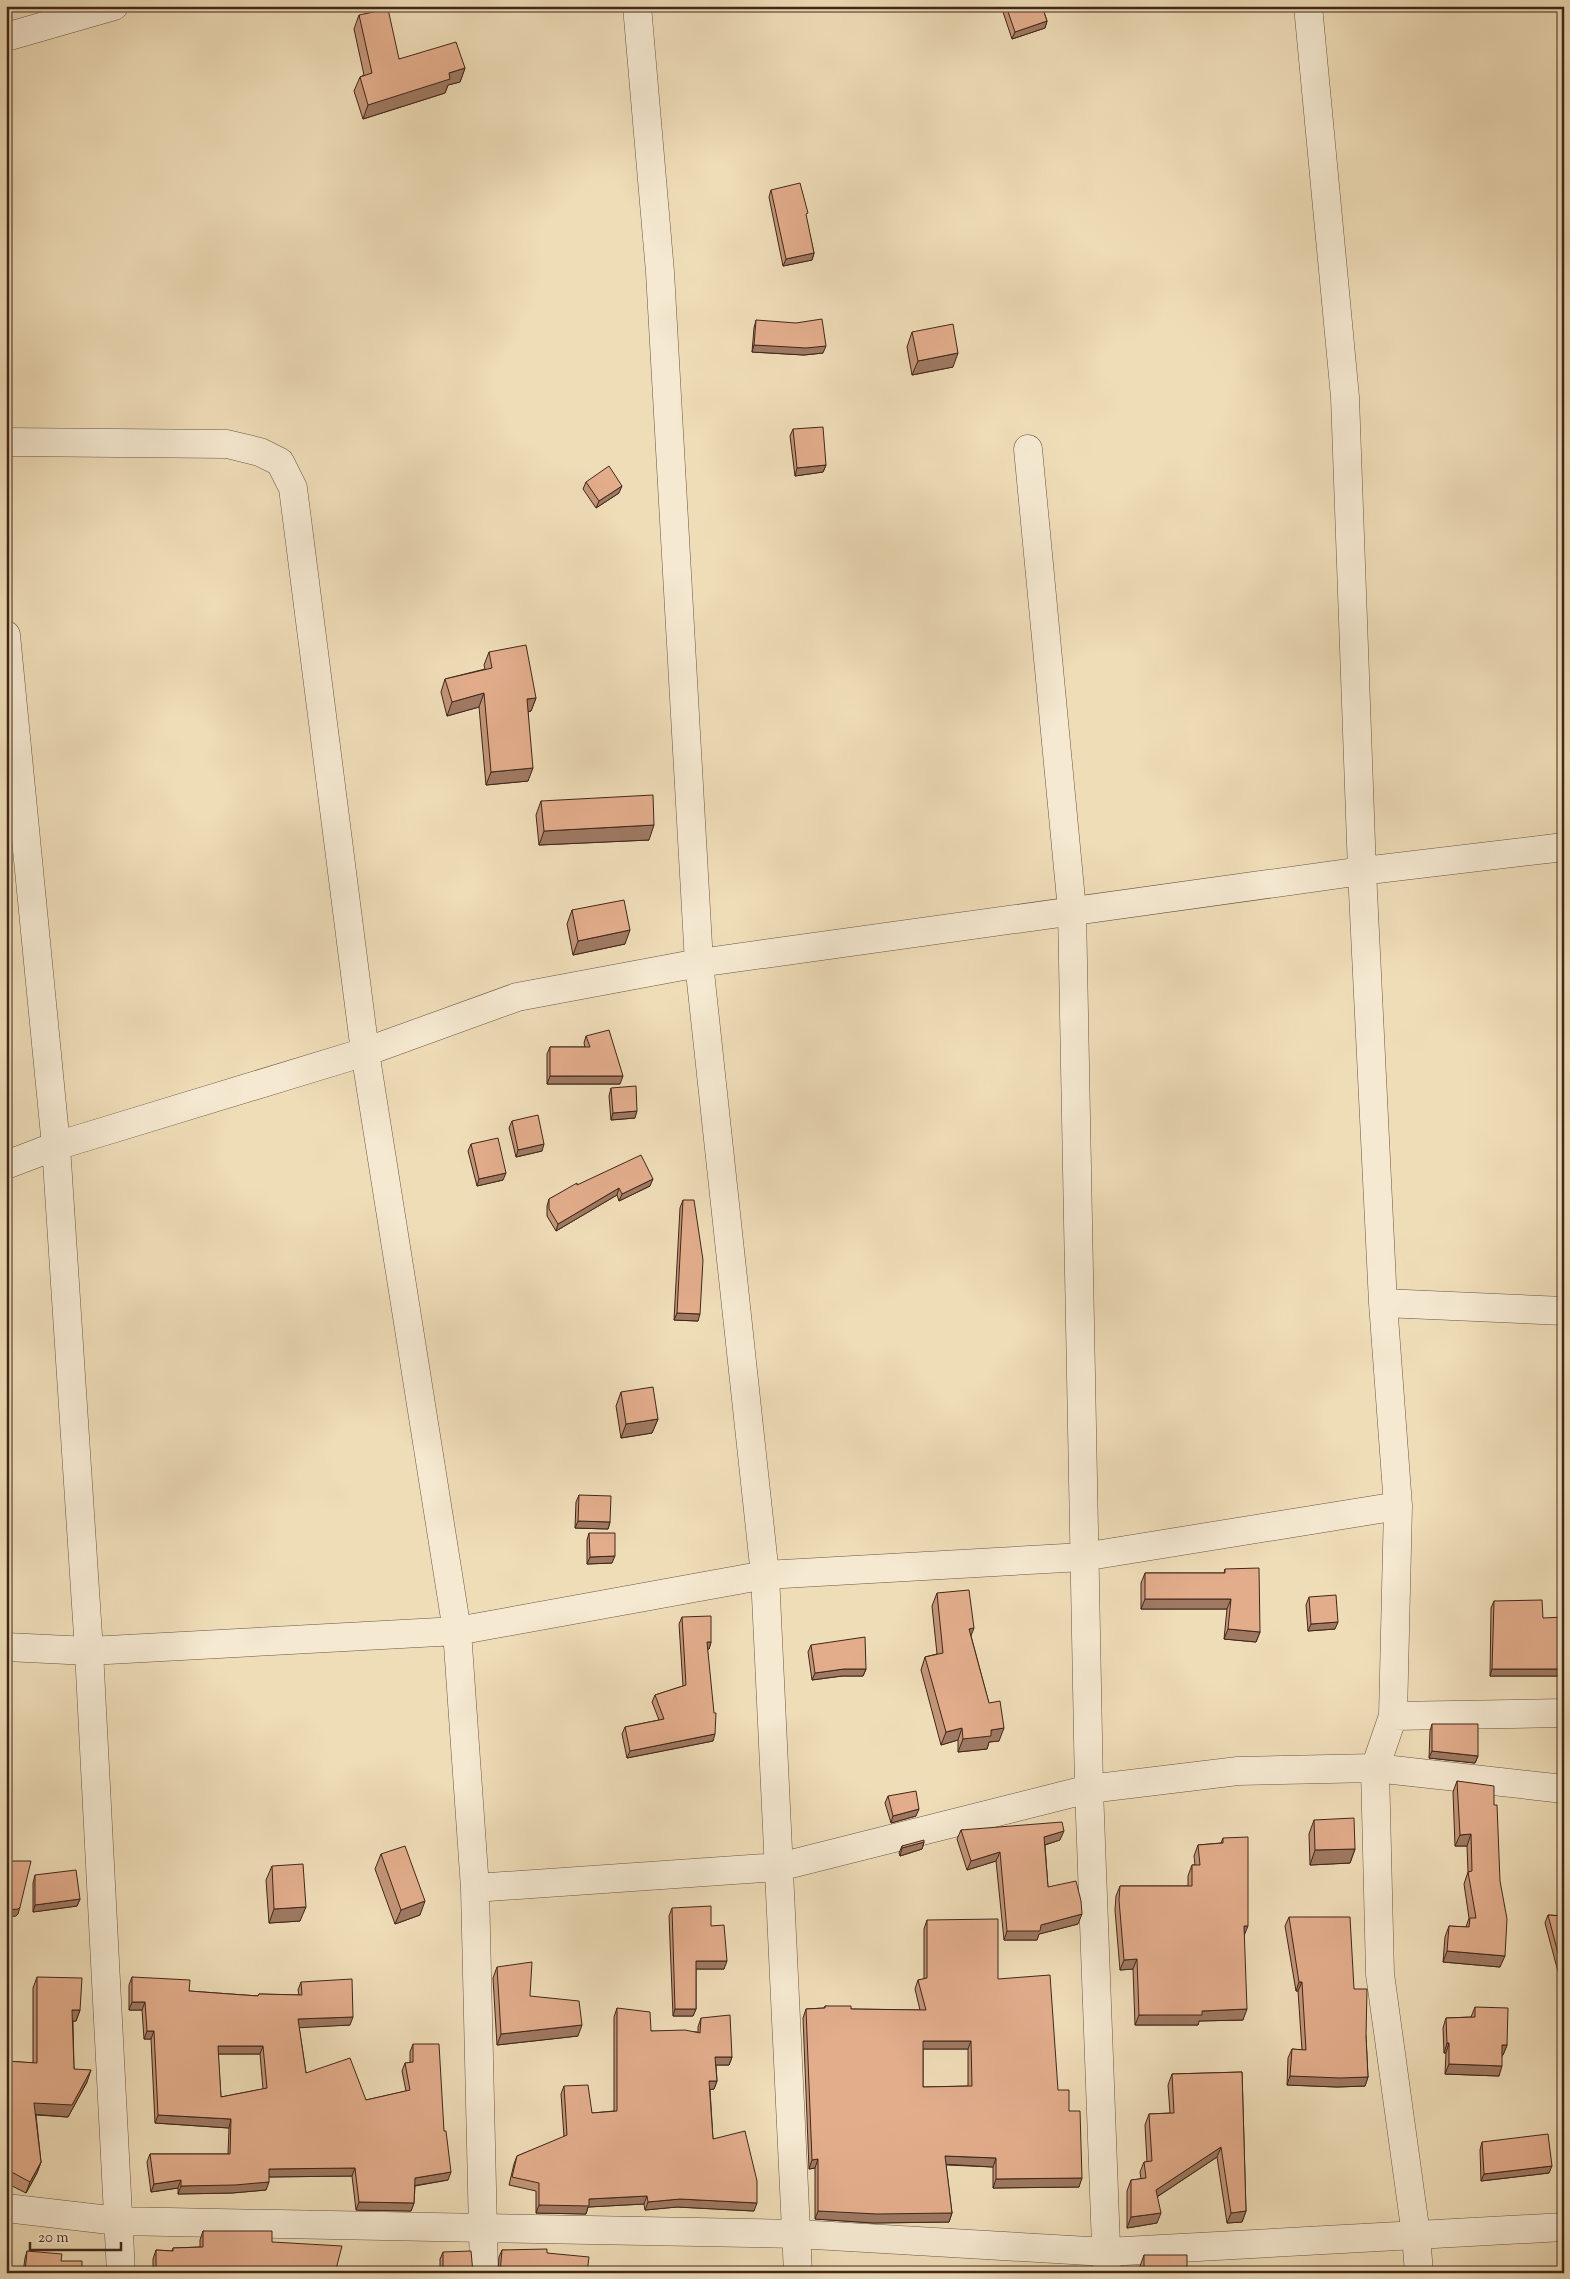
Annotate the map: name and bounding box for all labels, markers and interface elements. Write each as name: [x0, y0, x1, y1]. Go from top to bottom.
scale bar: [30, 2219, 121, 2251]
text: 20 m: [38, 2228, 69, 2249]

